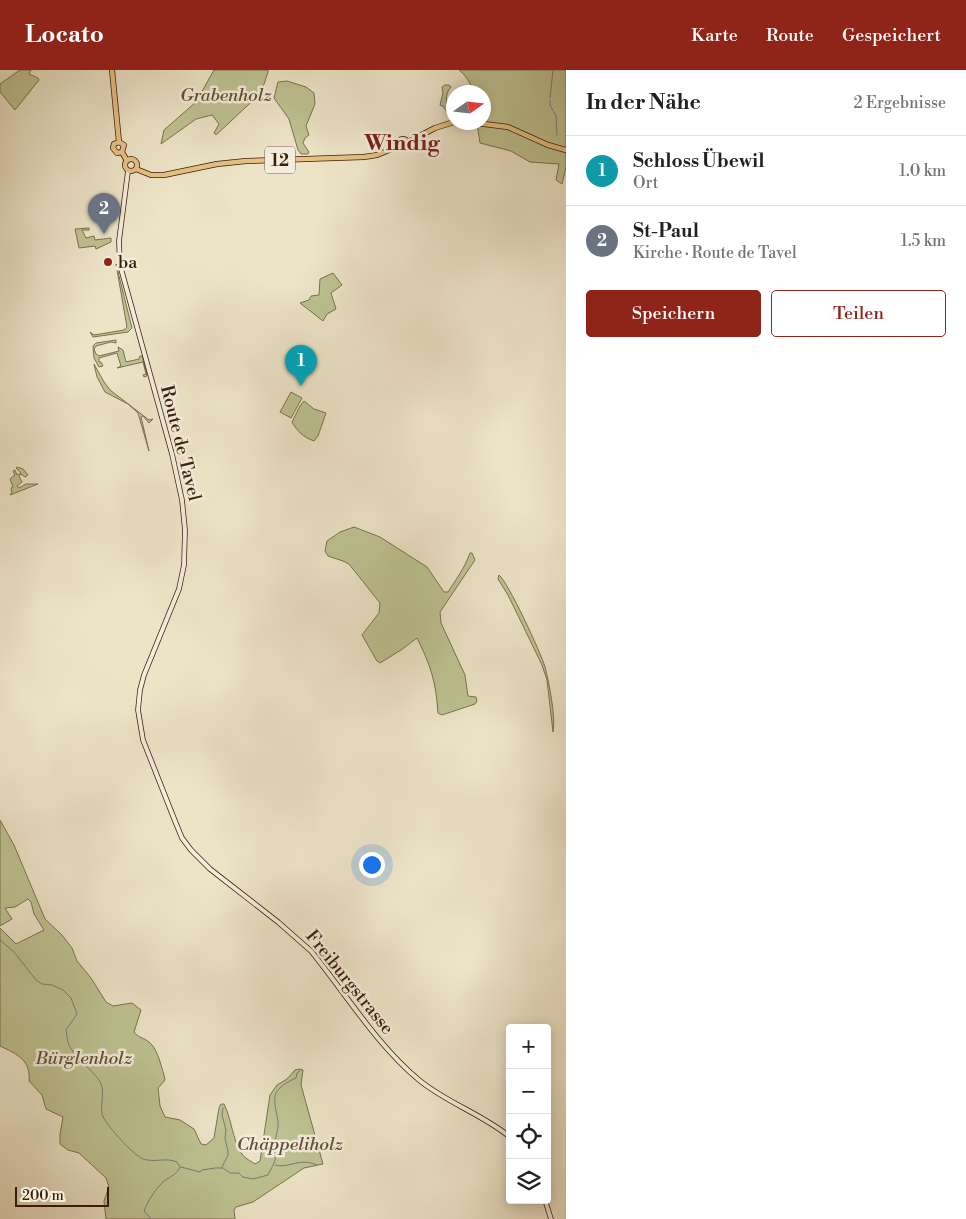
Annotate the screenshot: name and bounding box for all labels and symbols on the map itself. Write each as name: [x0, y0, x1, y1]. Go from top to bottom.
park label: Grabenholz: [180, 84, 273, 107]
north arrow: [446, 85, 491, 130]
district label: Windig: [363, 130, 440, 157]
road number: 12: [265, 146, 295, 174]
pin: 2: [88, 193, 120, 234]
place label: ba: [118, 251, 138, 274]
marker: ba: [102, 256, 114, 268]
pin: 1: [285, 345, 317, 386]
street label: Route de Tavel: [155, 383, 206, 504]
your location: [359, 852, 385, 878]
street label: Freiburgstrasse: [300, 925, 399, 1039]
park label: Bürglenholz: [34, 1047, 133, 1070]
park label: Chäppeliholz: [237, 1133, 344, 1156]
scale bar: [15, 1184, 109, 1207]

